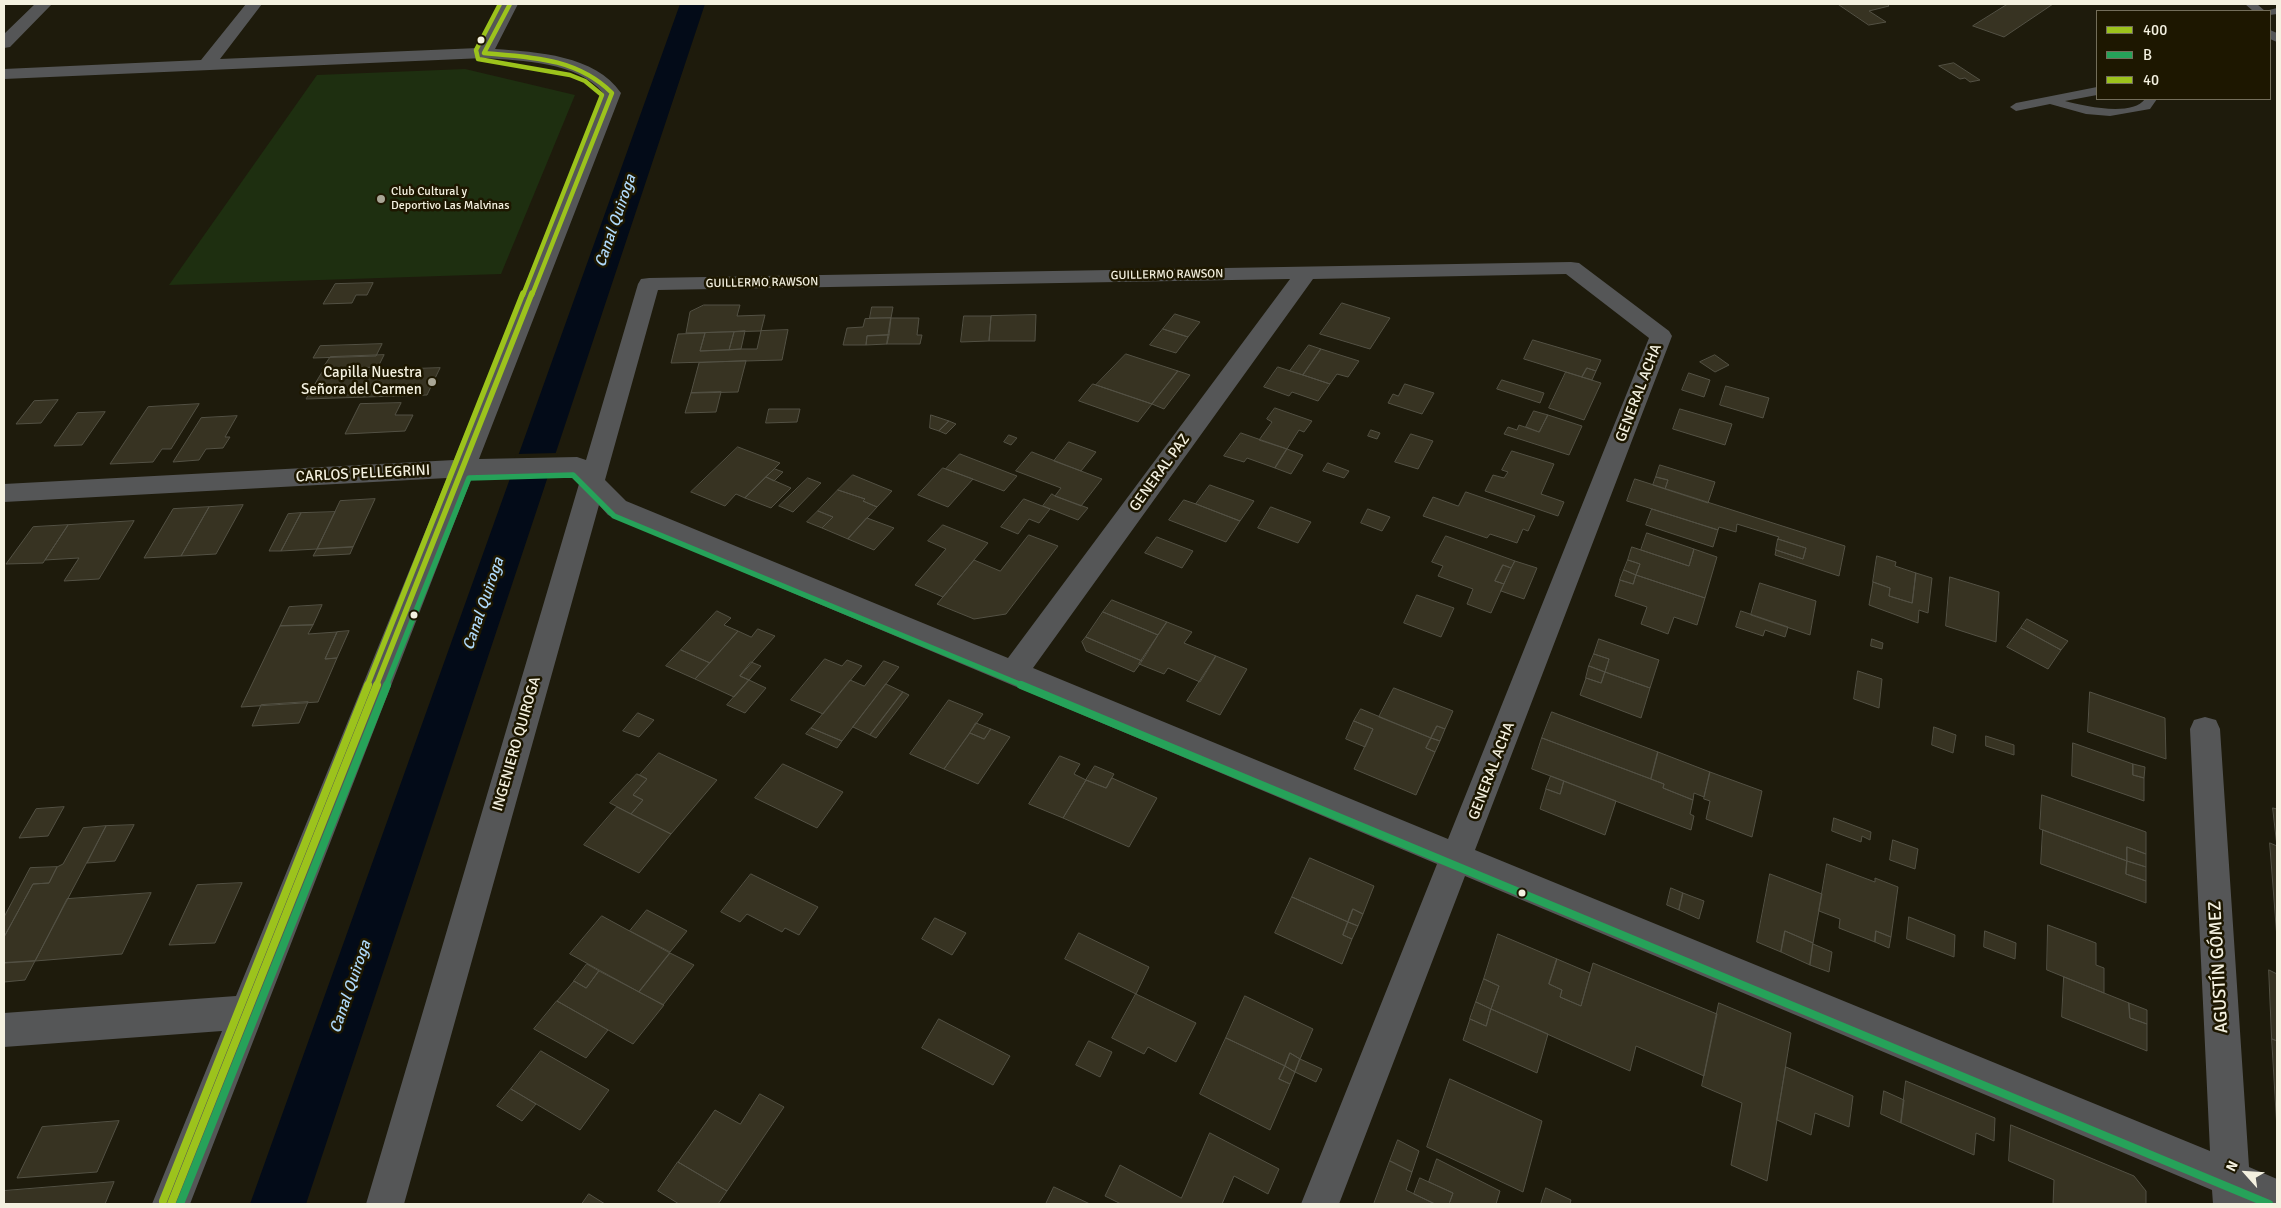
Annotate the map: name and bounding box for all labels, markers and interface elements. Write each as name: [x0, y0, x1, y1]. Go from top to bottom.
legend: [2096, 10, 2271, 100]
text: 400: [2143, 21, 2167, 39]
unlabelled marker: [476, 35, 486, 45]
text: B: [2143, 46, 2152, 64]
text: 40: [2143, 71, 2159, 89]
water label: Canal Quiroga: [591, 172, 641, 270]
place label: Club Cultural y Deportivo Las Malvinas: [391, 185, 509, 213]
marker: Club Cultural y Deportivo Las Malvinas: [375, 193, 387, 205]
street label: GUILLERMO RAWSON: [1111, 267, 1223, 283]
street label: GUILLERMO RAWSON: [706, 275, 818, 291]
street label: GENERAL ACHA: [1612, 342, 1666, 444]
place label: Capilla Nuestra Señora del Carmen: [301, 364, 422, 399]
marker: Capilla Nuestra Señora del Carmen: [426, 376, 438, 388]
street label: GENERAL PAZ: [1126, 431, 1194, 515]
street label: CARLOS PELLEGRINI: [295, 461, 431, 487]
water label: Canal Quiroga: [459, 555, 509, 653]
unlabelled marker: [409, 610, 419, 620]
street label: INGENIERO QUIROGA: [489, 674, 545, 814]
street label: GENERAL ACHA: [1465, 720, 1519, 822]
unlabelled marker: [1517, 888, 1527, 898]
street label: AGUSTÍN GÓMEZ: [2205, 900, 2233, 1034]
water label: Canal Quiroga: [326, 938, 376, 1036]
north arrow: [2221, 1148, 2271, 1198]
text: N: [2222, 1158, 2242, 1174]

